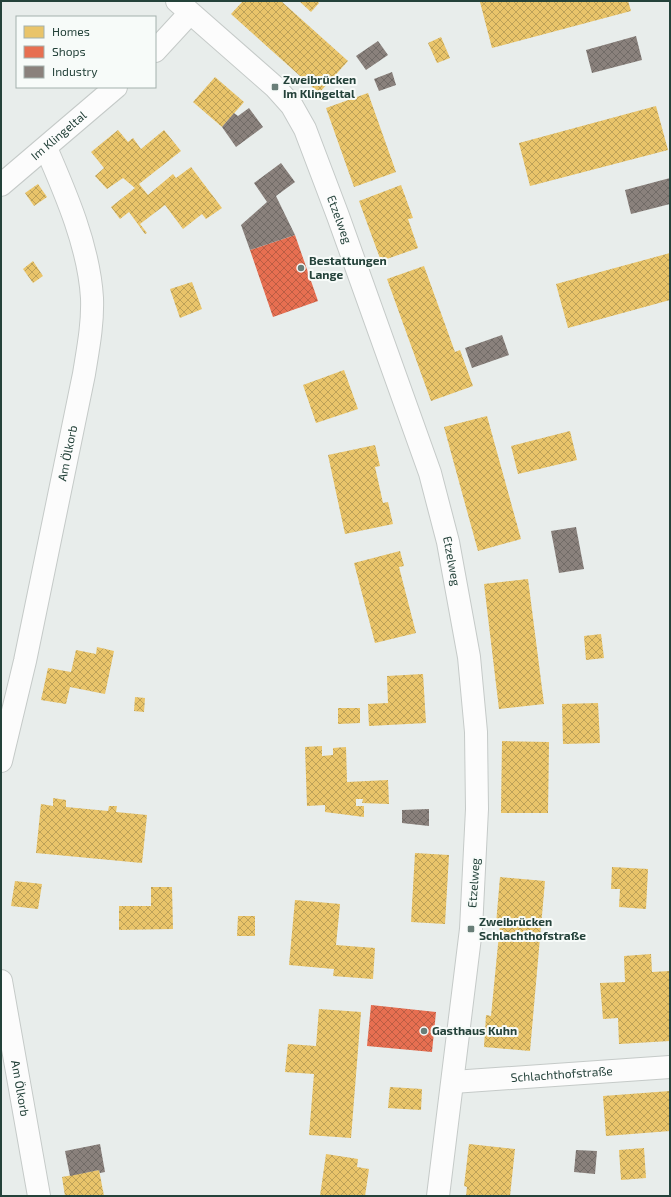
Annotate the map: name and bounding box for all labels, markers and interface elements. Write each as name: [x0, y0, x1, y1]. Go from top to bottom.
legend: [16, 16, 156, 88]
text: Homes: [52, 24, 90, 38]
text: Shops: [52, 44, 86, 58]
text: Industry: [52, 64, 98, 78]
place label: Zweibrücken Im Klingeltal: [283, 72, 356, 100]
marker: Zweibrücken Im Klingeltal: [270, 82, 280, 92]
street label: Im Klingeltal: [28, 107, 89, 162]
street label: Etzelweg: [325, 193, 355, 245]
place label: Bestattungen Lange: [309, 253, 387, 281]
marker: Bestattungen Lange: [296, 263, 306, 273]
street label: Am Ölkorb: [54, 424, 79, 482]
street label: Etzelweg: [441, 534, 464, 587]
street label: Etzelweg: [464, 857, 482, 908]
place label: Zweibrücken Schlachthofstraße: [479, 914, 586, 942]
marker: Zweibrücken Schlachthofstraße: [466, 924, 476, 934]
place label: Gasthaus Kuhn: [432, 1023, 517, 1037]
marker: Gasthaus Kuhn: [419, 1026, 429, 1036]
street label: Am Ölkorb: [9, 1059, 33, 1117]
street label: Schlachthofstraße: [510, 1063, 613, 1084]

